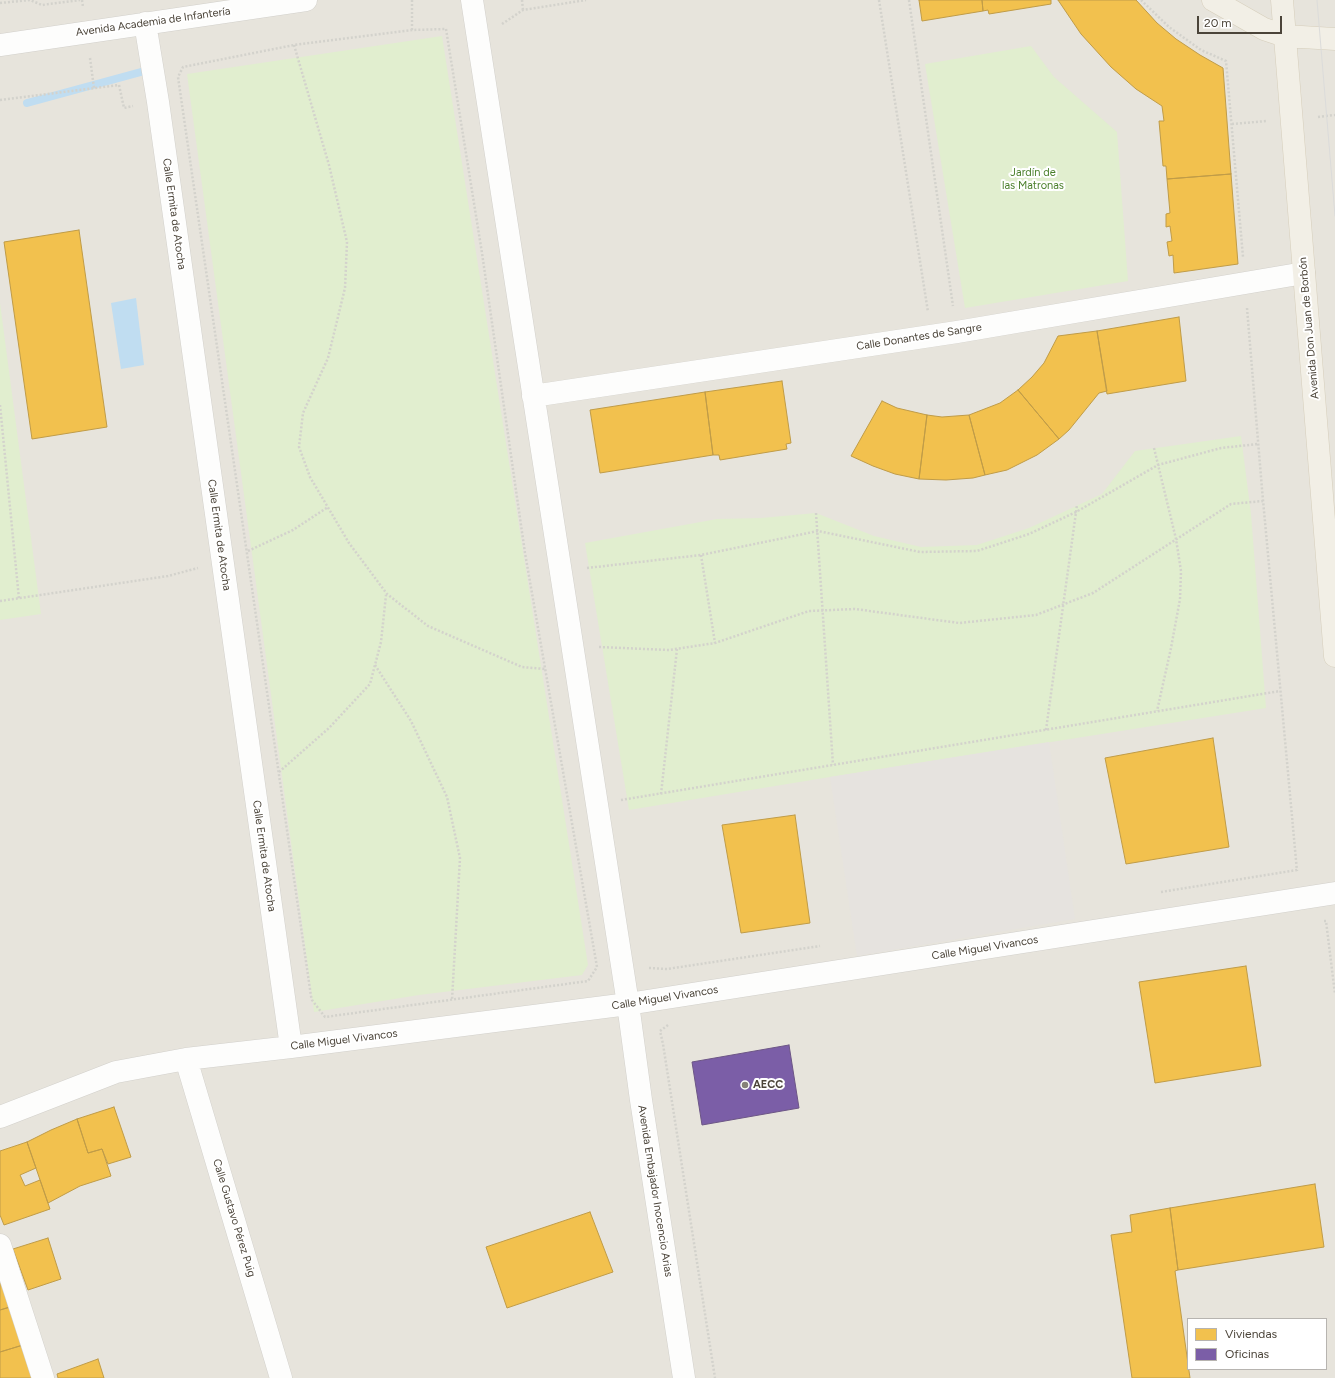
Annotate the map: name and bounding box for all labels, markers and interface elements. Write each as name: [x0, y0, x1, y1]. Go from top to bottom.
street label: Avenida Academia de Infantería: [75, 5, 231, 39]
scale bar: [1199, 8, 1284, 34]
text: 20 m: [1204, 16, 1232, 30]
street label: Calle Ermita de Atocha: [160, 157, 188, 271]
park label: Jardín de las Matronas: [1002, 166, 1064, 192]
street label: Avenida Don Juan de Borbón: [1296, 256, 1322, 400]
street label: Calle Donantes de Sangre: [855, 321, 983, 353]
street label: Calle Ermita de Atocha: [205, 478, 233, 592]
street label: Calle Ermita de Atocha: [250, 799, 278, 913]
street label: Calle Miguel Vivancos: [931, 933, 1039, 963]
street label: Calle Miguel Vivancos: [611, 983, 719, 1013]
street label: Calle Miguel Vivancos: [290, 1027, 398, 1053]
place label: AECC: [753, 1078, 783, 1092]
marker: AECC: [740, 1080, 750, 1090]
street label: Avenida Embajador Inocencio Arias: [635, 1104, 675, 1278]
street label: Calle Gustavo Pérez Puig: [210, 1157, 258, 1279]
legend: [1187, 1318, 1327, 1370]
text: Viviendas: [1225, 1327, 1277, 1341]
text: Oficinas: [1225, 1347, 1269, 1361]

